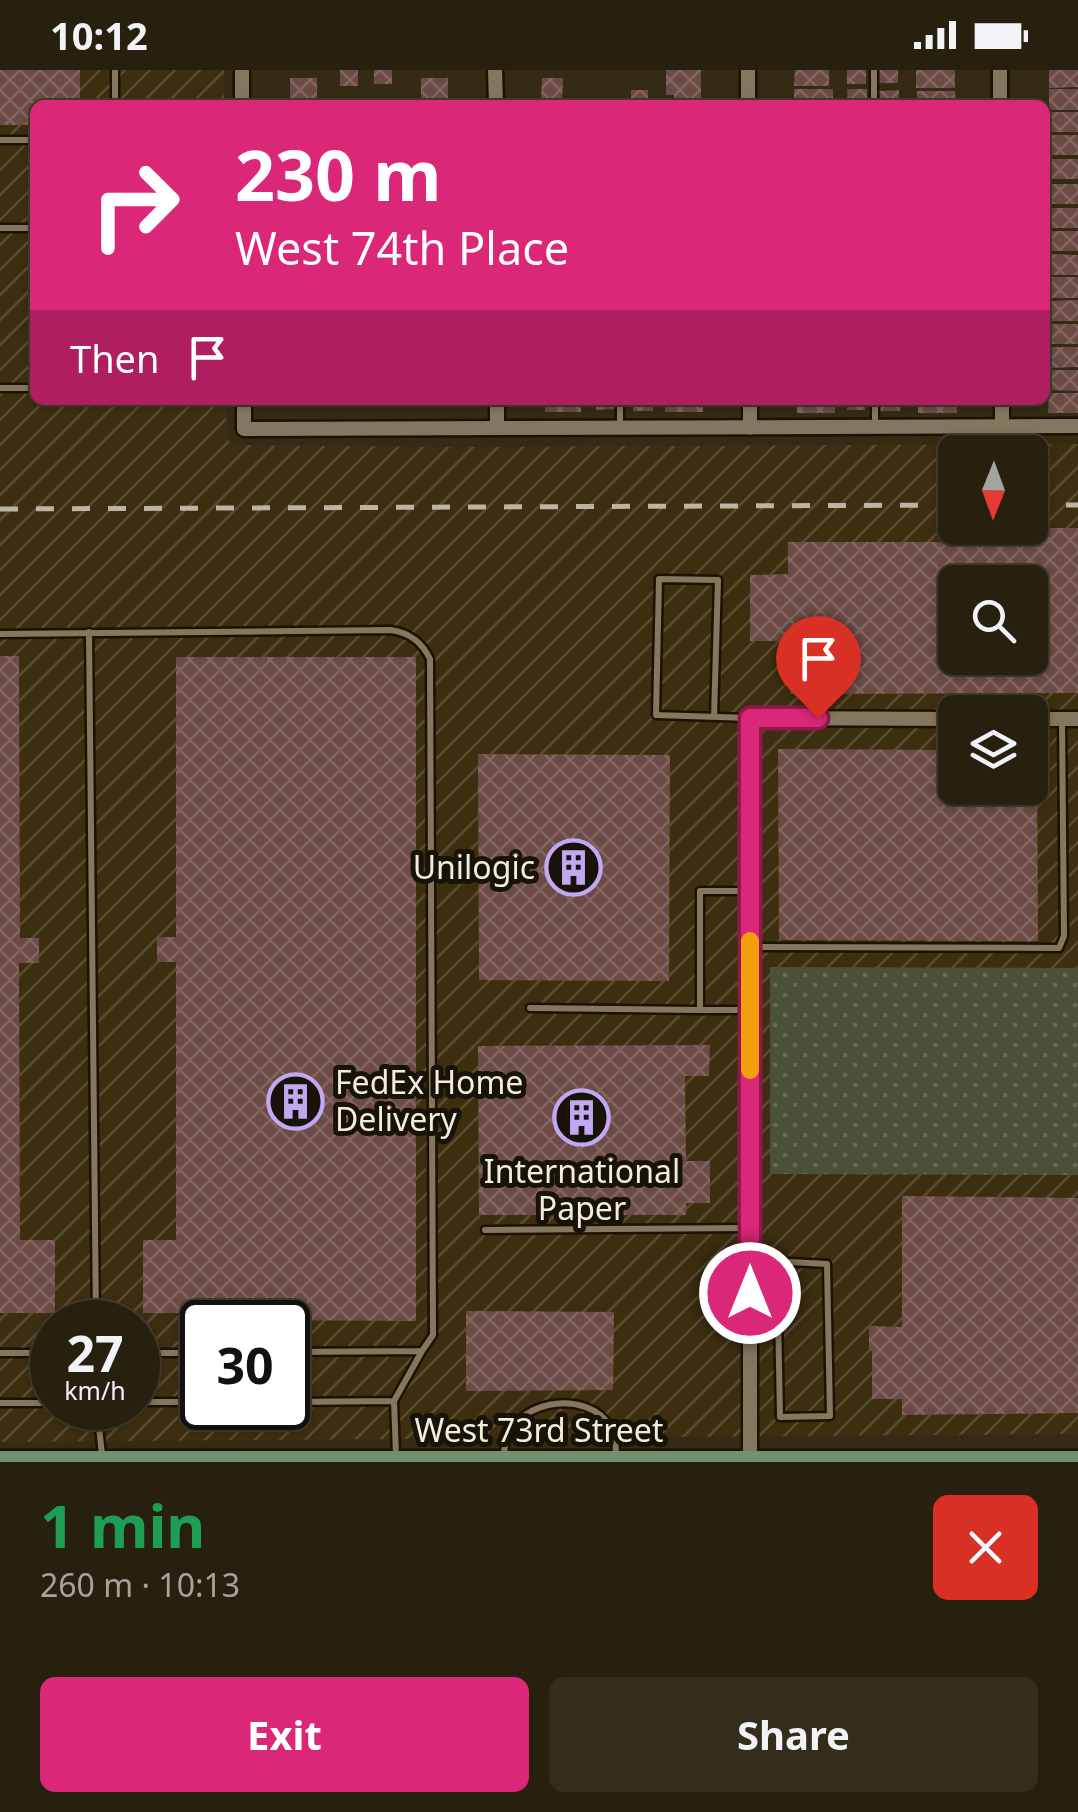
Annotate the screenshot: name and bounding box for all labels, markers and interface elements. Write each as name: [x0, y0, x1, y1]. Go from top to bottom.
text: 10:12: [50, 9, 148, 61]
text: 230 m: [235, 126, 442, 222]
icon: right: [70, 140, 200, 270]
text: West 74th Place: [235, 217, 569, 278]
icon: arrive: [180, 330, 235, 385]
text: Then: [70, 332, 160, 384]
north arrow: [938, 435, 1048, 545]
map controls: [938, 435, 1048, 805]
button: search: [938, 565, 1048, 675]
pin: [776, 616, 861, 719]
icon: arrive: [791, 631, 846, 686]
button: layers: [938, 695, 1048, 805]
building icon: Unilogic: [544, 838, 604, 898]
place label: Unilogic: [413, 845, 535, 888]
place label: FedEx Home Delivery: [335, 1060, 523, 1140]
building icon: FedEx Home Delivery: [266, 1071, 326, 1131]
building icon: International Paper: [552, 1088, 612, 1148]
place label: International Paper: [484, 1149, 680, 1229]
position arrow: [698, 1241, 802, 1345]
speed limit sign: 30: [180, 1300, 310, 1430]
text: 27: [66, 1319, 124, 1387]
text: km/h: [64, 1373, 126, 1407]
street label: West 73rd Street: [415, 1408, 663, 1451]
text: 1 min: [40, 1484, 205, 1566]
button: close: [933, 1495, 1038, 1600]
text: 260 m · 10:13: [40, 1563, 240, 1606]
button: Exit: [40, 1677, 529, 1792]
button: Share: [549, 1677, 1038, 1792]

